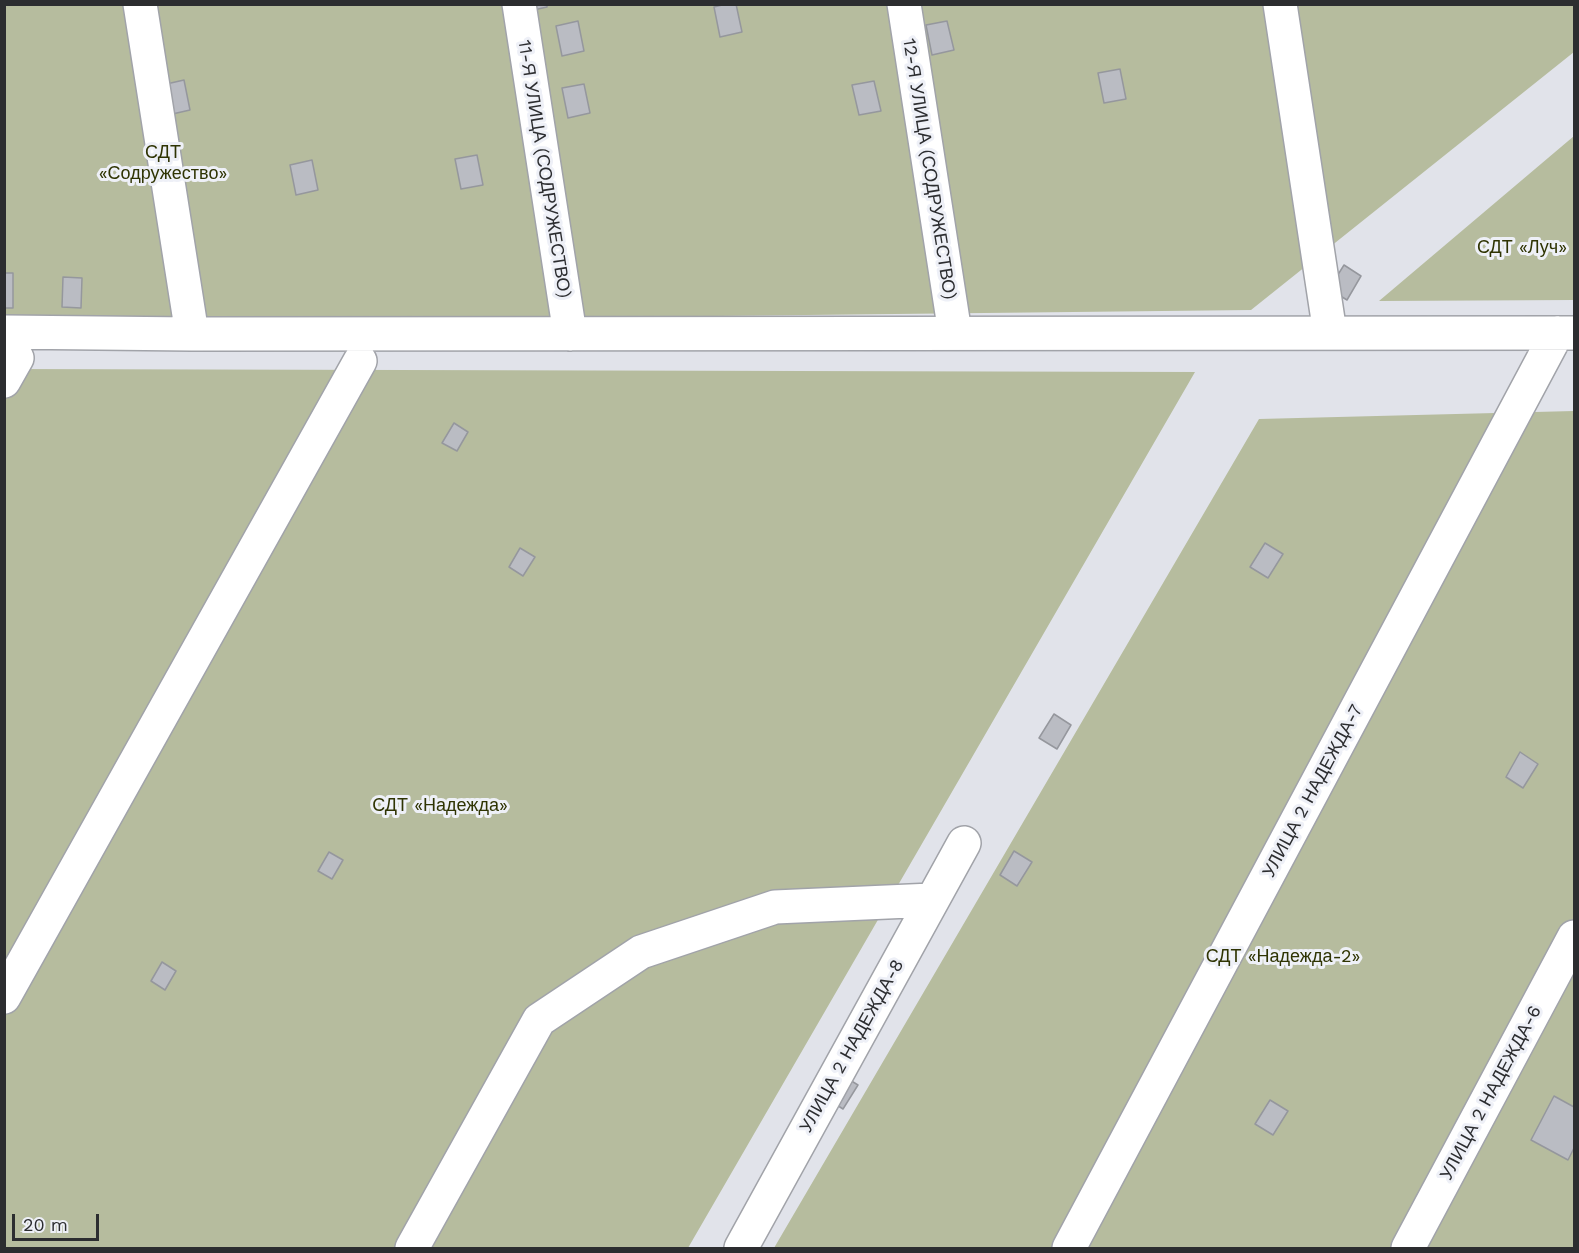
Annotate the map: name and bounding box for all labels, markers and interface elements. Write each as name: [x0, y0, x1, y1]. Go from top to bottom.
street label: 12-Я УЛИЦА (СОДРУЖЕСТВО): [898, 37, 960, 301]
street label: 11-Я УЛИЦА (СОДРУЖЕСТВО): [513, 38, 575, 300]
park label: СДТ «Содружество»: [99, 142, 227, 184]
park label: СДТ «Луч»: [1477, 237, 1567, 259]
street label: УЛИЦА 2 НАДЕЖДА-7: [1258, 701, 1368, 881]
park label: СДТ «Надежда»: [372, 795, 508, 817]
park label: СДТ «Надежда-2»: [1206, 946, 1360, 968]
street label: УЛИЦА 2 НАДЕЖДА-8: [795, 956, 909, 1136]
street label: УЛИЦА 2 НАДЕЖДА-6: [1436, 1002, 1546, 1184]
scale bar: [15, 1202, 102, 1240]
text: 20 m: [23, 1214, 68, 1235]

